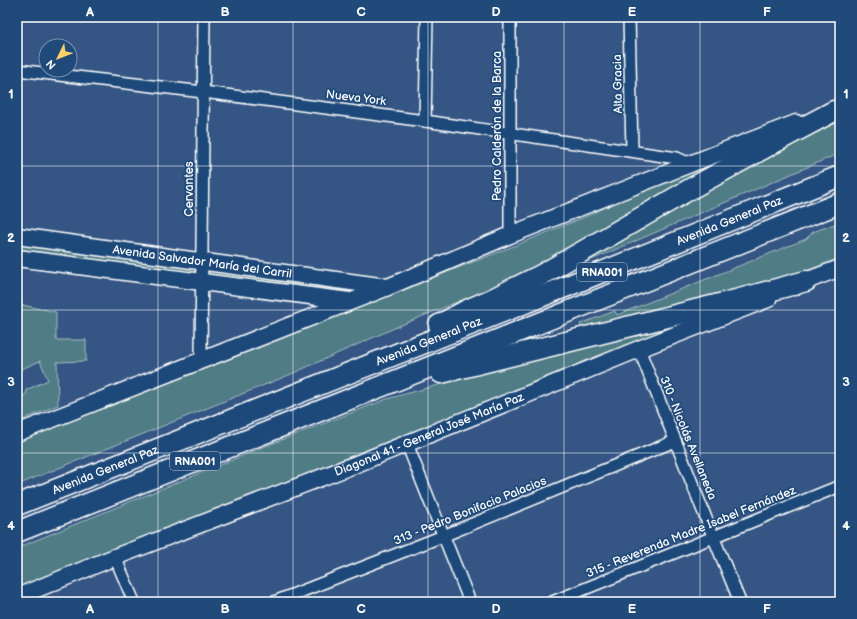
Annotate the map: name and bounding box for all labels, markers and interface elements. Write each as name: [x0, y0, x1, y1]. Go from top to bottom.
text: A: [85, 4, 94, 20]
text: B: [220, 4, 230, 20]
text: C: [356, 4, 366, 20]
text: D: [491, 4, 501, 20]
text: E: [628, 4, 637, 20]
text: F: [763, 4, 771, 20]
north arrow: [38, 38, 78, 78]
street label: Pedro Calderón de la Barca: [490, 51, 505, 201]
street label: Alta Gracia: [610, 54, 626, 114]
text: N: [43, 57, 59, 72]
text: 1: [8, 86, 14, 102]
text: 1: [843, 86, 849, 102]
street label: Nueva York: [325, 87, 387, 109]
street label: Cervantes: [182, 161, 197, 217]
street label: Avenida General Paz: [674, 192, 785, 249]
text: 2: [7, 230, 15, 246]
text: 2: [842, 230, 850, 246]
street label: Avenida Salvador María del Carril: [112, 242, 293, 281]
road number: RNA001: [577, 263, 627, 281]
street label: Avenida General Paz: [373, 313, 484, 369]
text: 3: [7, 374, 15, 390]
street label: 310 - Nicolás Avellaneda: [656, 374, 720, 502]
text: 3: [842, 374, 850, 390]
street label: Diagonal 41 - General José María Paz: [332, 389, 526, 479]
street label: Avenida General Paz: [50, 442, 161, 498]
road number: RNA001: [170, 452, 220, 470]
street label: 313 - Pedro Bonifacio Palacios: [391, 473, 549, 549]
street label: 315 - Reverenda Madre Isabel Fernández: [584, 483, 798, 581]
text: 4: [7, 518, 15, 534]
text: 4: [842, 518, 850, 534]
text: A: [85, 601, 94, 617]
text: B: [220, 601, 230, 617]
text: C: [356, 601, 366, 617]
text: D: [491, 601, 501, 617]
text: E: [628, 601, 637, 617]
text: F: [763, 601, 771, 617]

